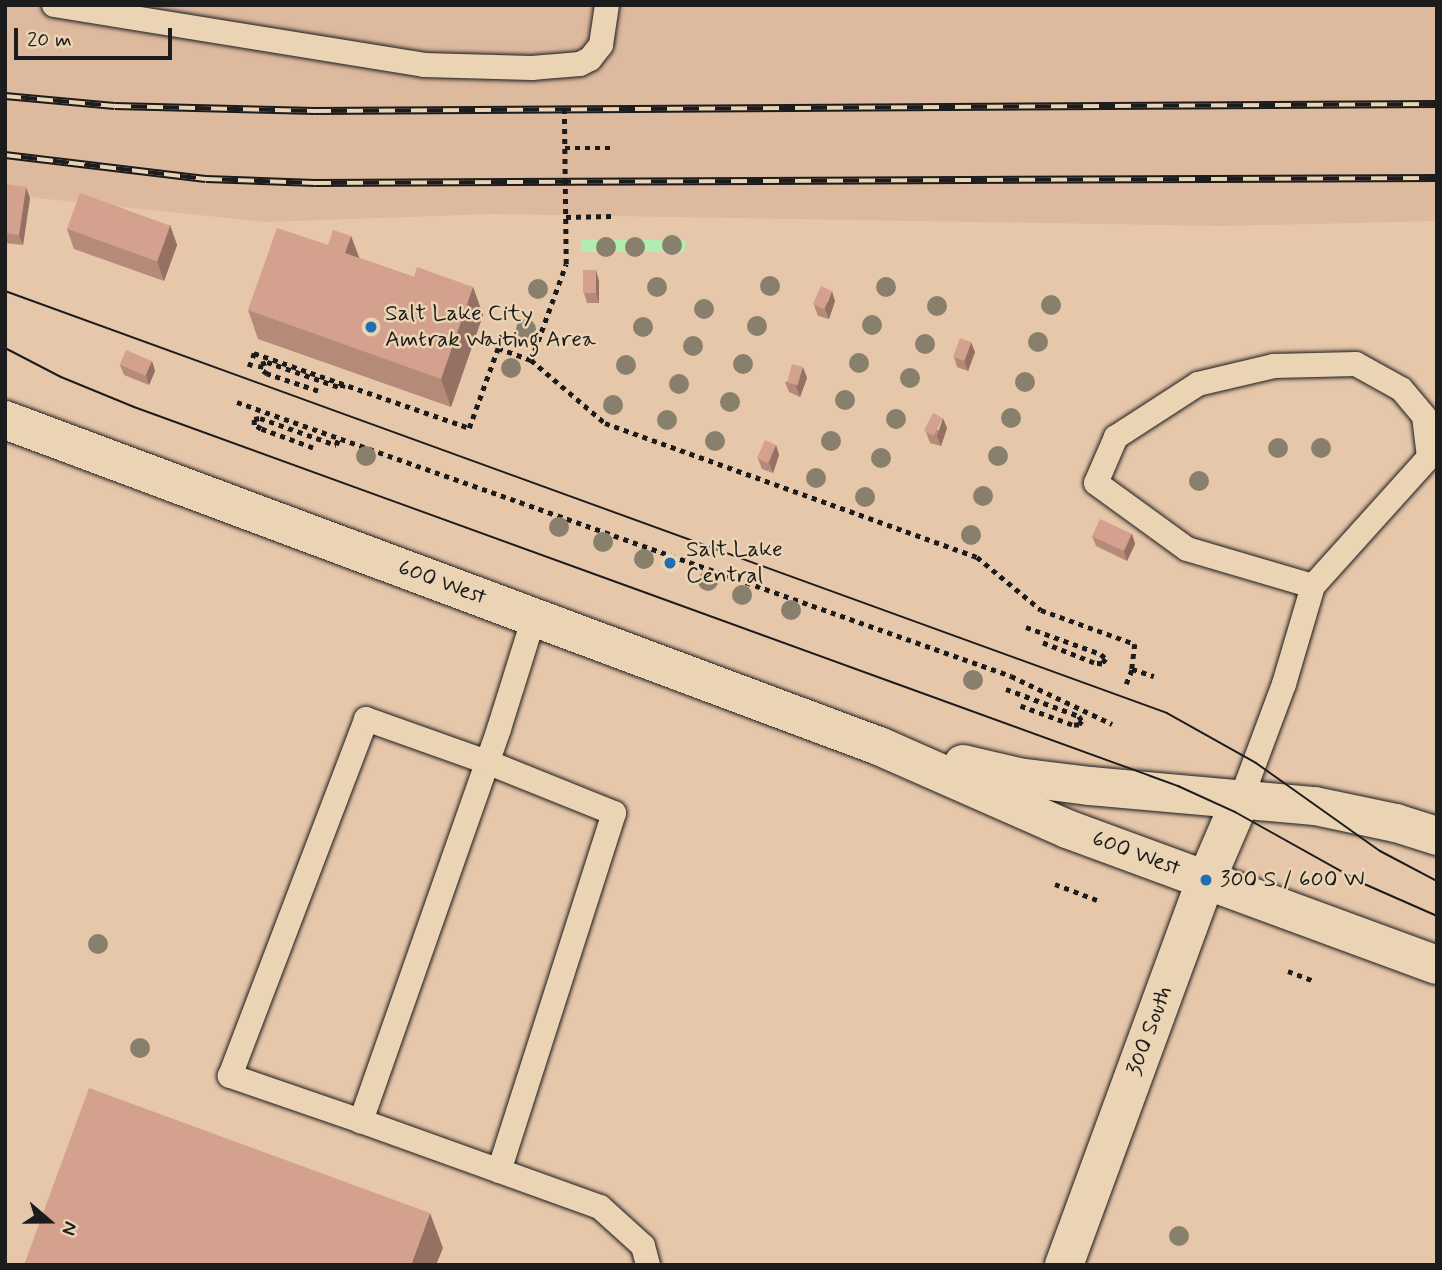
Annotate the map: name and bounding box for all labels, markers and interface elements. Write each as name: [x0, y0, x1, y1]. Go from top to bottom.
scale bar: [18, 14, 175, 58]
text: 20 m: [27, 26, 72, 54]
place label: Salt Lake City Amtrak Waiting Area: [385, 300, 596, 354]
marker: Salt Lake City Amtrak Waiting Area: [363, 319, 379, 335]
place label: Salt Lake Central: [686, 536, 783, 590]
marker: Salt Lake Central: [660, 553, 680, 573]
street label: 600 West: [394, 554, 490, 612]
street label: 600 West: [1088, 825, 1184, 883]
place label: 300 S / 600 W: [1220, 866, 1365, 894]
marker: 300 S / 600 W: [1198, 872, 1214, 888]
street label: 300 South: [1121, 982, 1179, 1080]
north arrow: [14, 1186, 84, 1256]
text: N: [55, 1218, 83, 1239]

